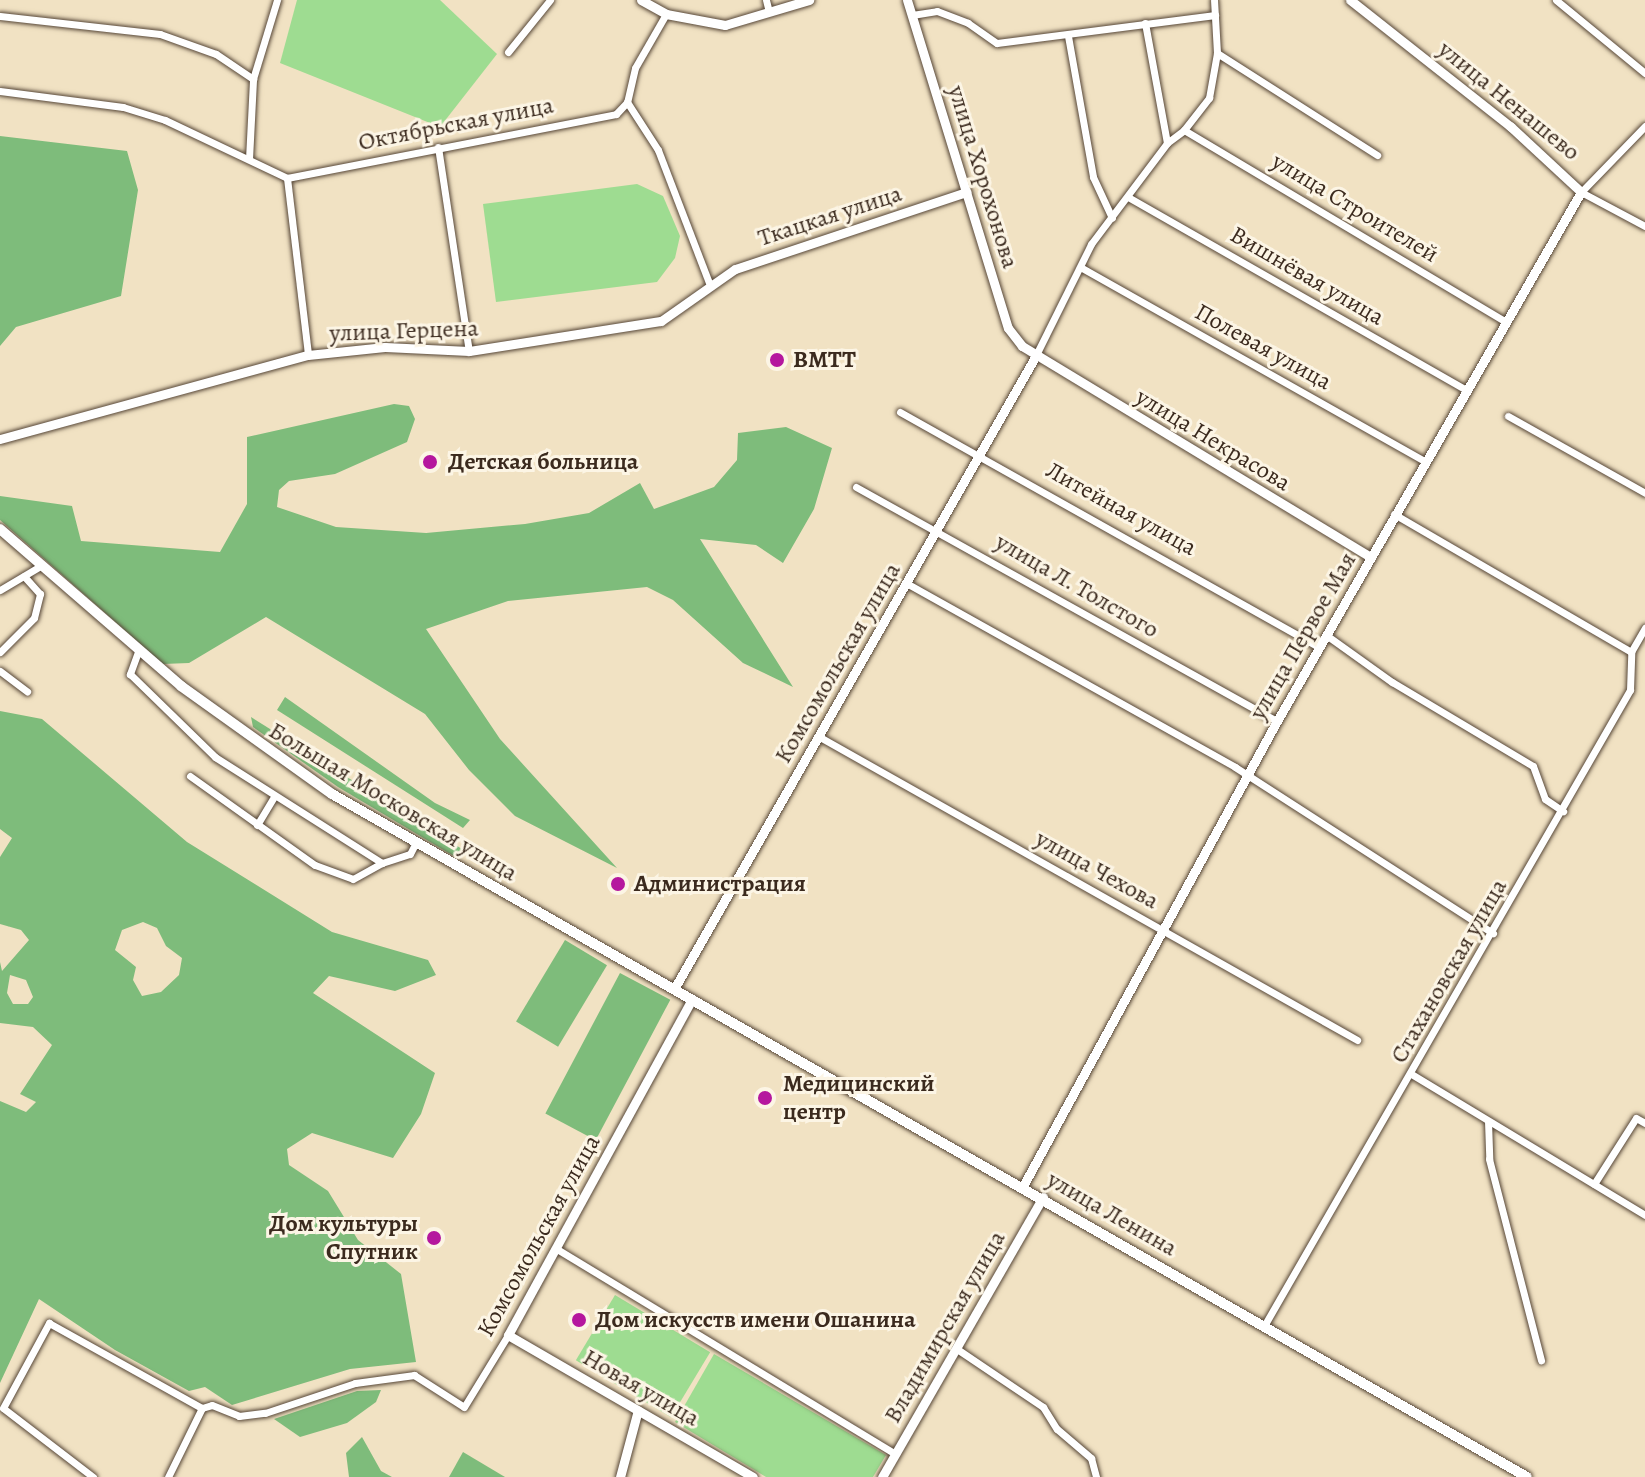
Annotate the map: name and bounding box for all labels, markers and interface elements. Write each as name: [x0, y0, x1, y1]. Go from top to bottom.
street label: улица Ненашево: [1432, 35, 1586, 167]
street label: улица Хорохонова: [942, 82, 1024, 272]
street label: Октябрьская улица: [356, 91, 556, 157]
street label: улица Строителей: [1267, 147, 1443, 269]
street label: Ткацкая улица: [754, 179, 906, 253]
street label: Вишнёвая улица: [1225, 220, 1389, 332]
street label: Полевая улица: [1190, 298, 1336, 396]
street label: улица Герцена: [329, 314, 479, 348]
place label: ВМТТ: [793, 346, 856, 374]
marker: ВМТТ: [768, 351, 786, 369]
street label: улица Некрасова: [1130, 382, 1296, 498]
place label: Детская больница: [448, 448, 638, 476]
marker: Детская больница: [419, 451, 441, 473]
street label: Литейная улица: [1041, 456, 1201, 562]
street label: улица Л. Толстого: [990, 528, 1164, 644]
street label: улица Первое Мая: [1243, 547, 1363, 725]
street label: Комсомольская улица: [769, 558, 907, 768]
street label: Большая Московская улица: [263, 716, 523, 888]
street label: улица Чехова: [1030, 824, 1164, 916]
place label: Администрация: [634, 870, 806, 898]
street label: Стахановская улица: [1385, 874, 1513, 1068]
marker: Администрация: [609, 875, 627, 893]
place label: Медицинский центр: [783, 1070, 934, 1126]
marker: Медицинский центр: [754, 1087, 776, 1109]
street label: Комсомольская улица: [471, 1130, 607, 1342]
street label: улица Ленина: [1042, 1165, 1182, 1263]
place label: Дом культуры Спутник: [269, 1210, 418, 1266]
street label: Владимирская улица: [878, 1226, 1012, 1428]
marker: Дом культуры Спутник: [425, 1229, 443, 1247]
place label: Дом искусств имени Ошанина: [595, 1306, 916, 1334]
marker: Дом искусств имени Ошанина: [570, 1311, 588, 1329]
street label: Новая улица: [578, 1343, 704, 1433]

